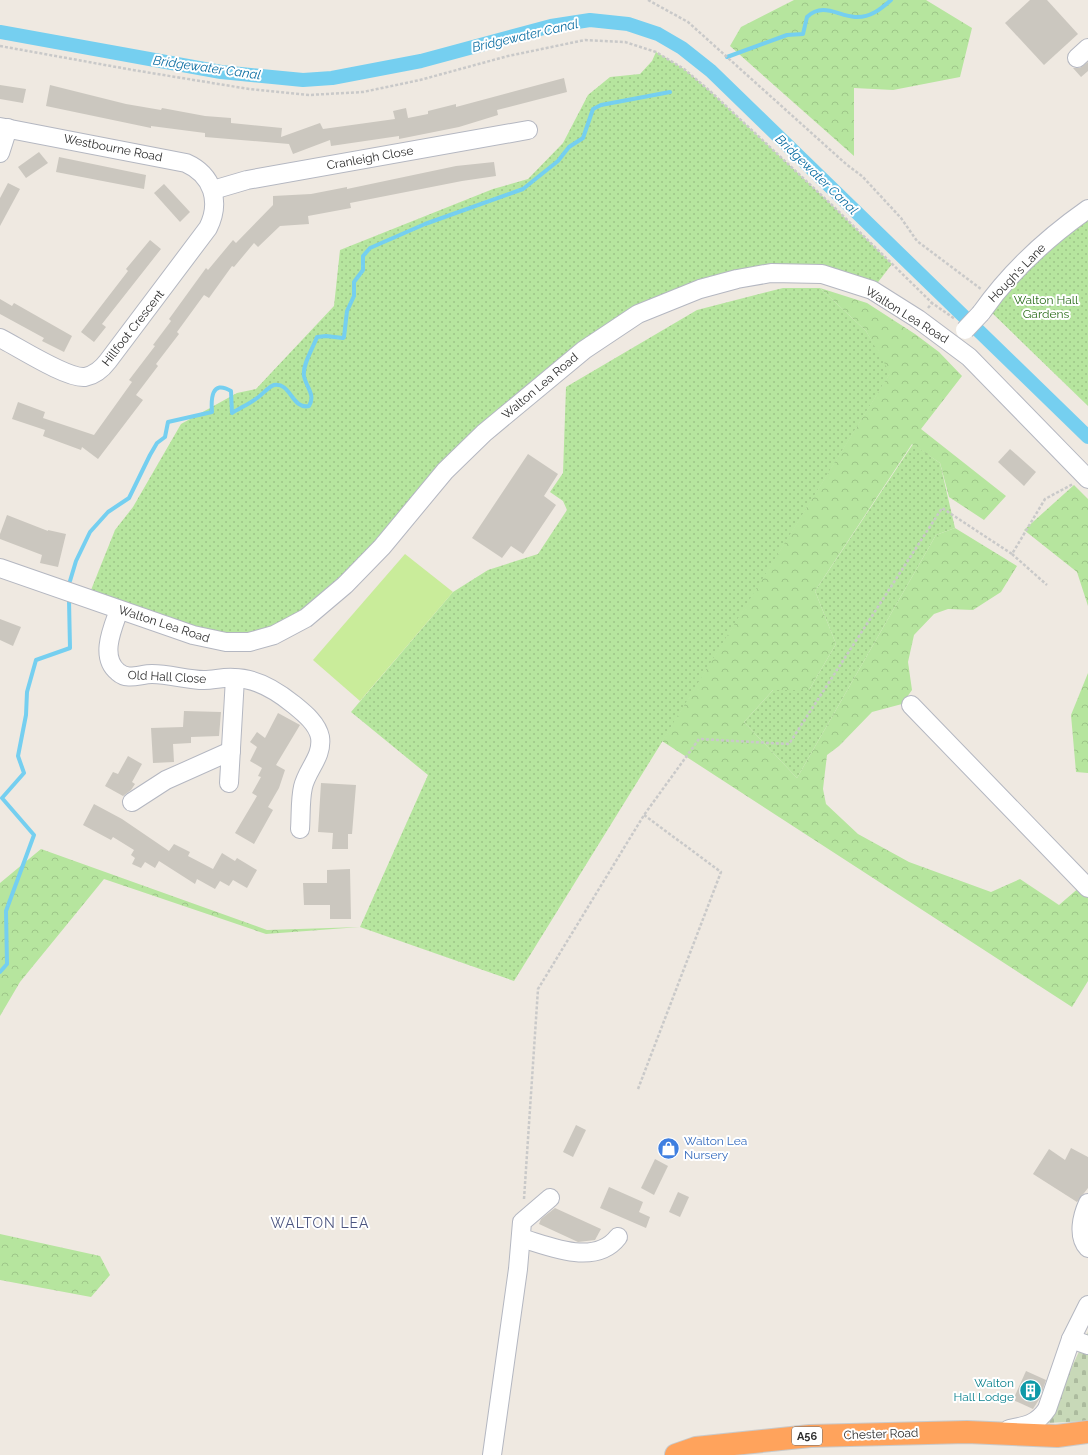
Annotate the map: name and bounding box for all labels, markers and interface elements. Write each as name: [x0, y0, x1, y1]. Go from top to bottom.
water label: Bridgewater Canal: [471, 16, 580, 55]
water label: Bridgewater Canal: [152, 53, 262, 83]
water label: Bridgewater Canal: [772, 131, 861, 218]
street label: Westbourne Road: [62, 132, 164, 164]
street label: Cranleigh Close: [326, 143, 414, 173]
street label: Hough's Lane: [986, 241, 1048, 305]
street label: Walton Lea Road: [863, 284, 951, 346]
street label: Hillfoot Crescent: [99, 287, 167, 369]
park label: Walton Hall Gardens: [1014, 293, 1079, 321]
street label: Walton Lea Road: [499, 350, 581, 422]
street label: Walton Lea Road: [117, 603, 211, 645]
street label: Old Hall Close: [127, 668, 207, 686]
place label: Walton Lea Nursery: [684, 1134, 747, 1162]
shop icon: Walton Lea Nursery: [655, 1135, 681, 1161]
district label: WALTON LEA: [270, 1215, 370, 1231]
place label: Walton Hall Lodge: [954, 1376, 1014, 1404]
building icon: Walton Hall Lodge: [1017, 1377, 1043, 1403]
street label: Chester Road: [843, 1426, 919, 1442]
road number: A56: [792, 1427, 822, 1445]

